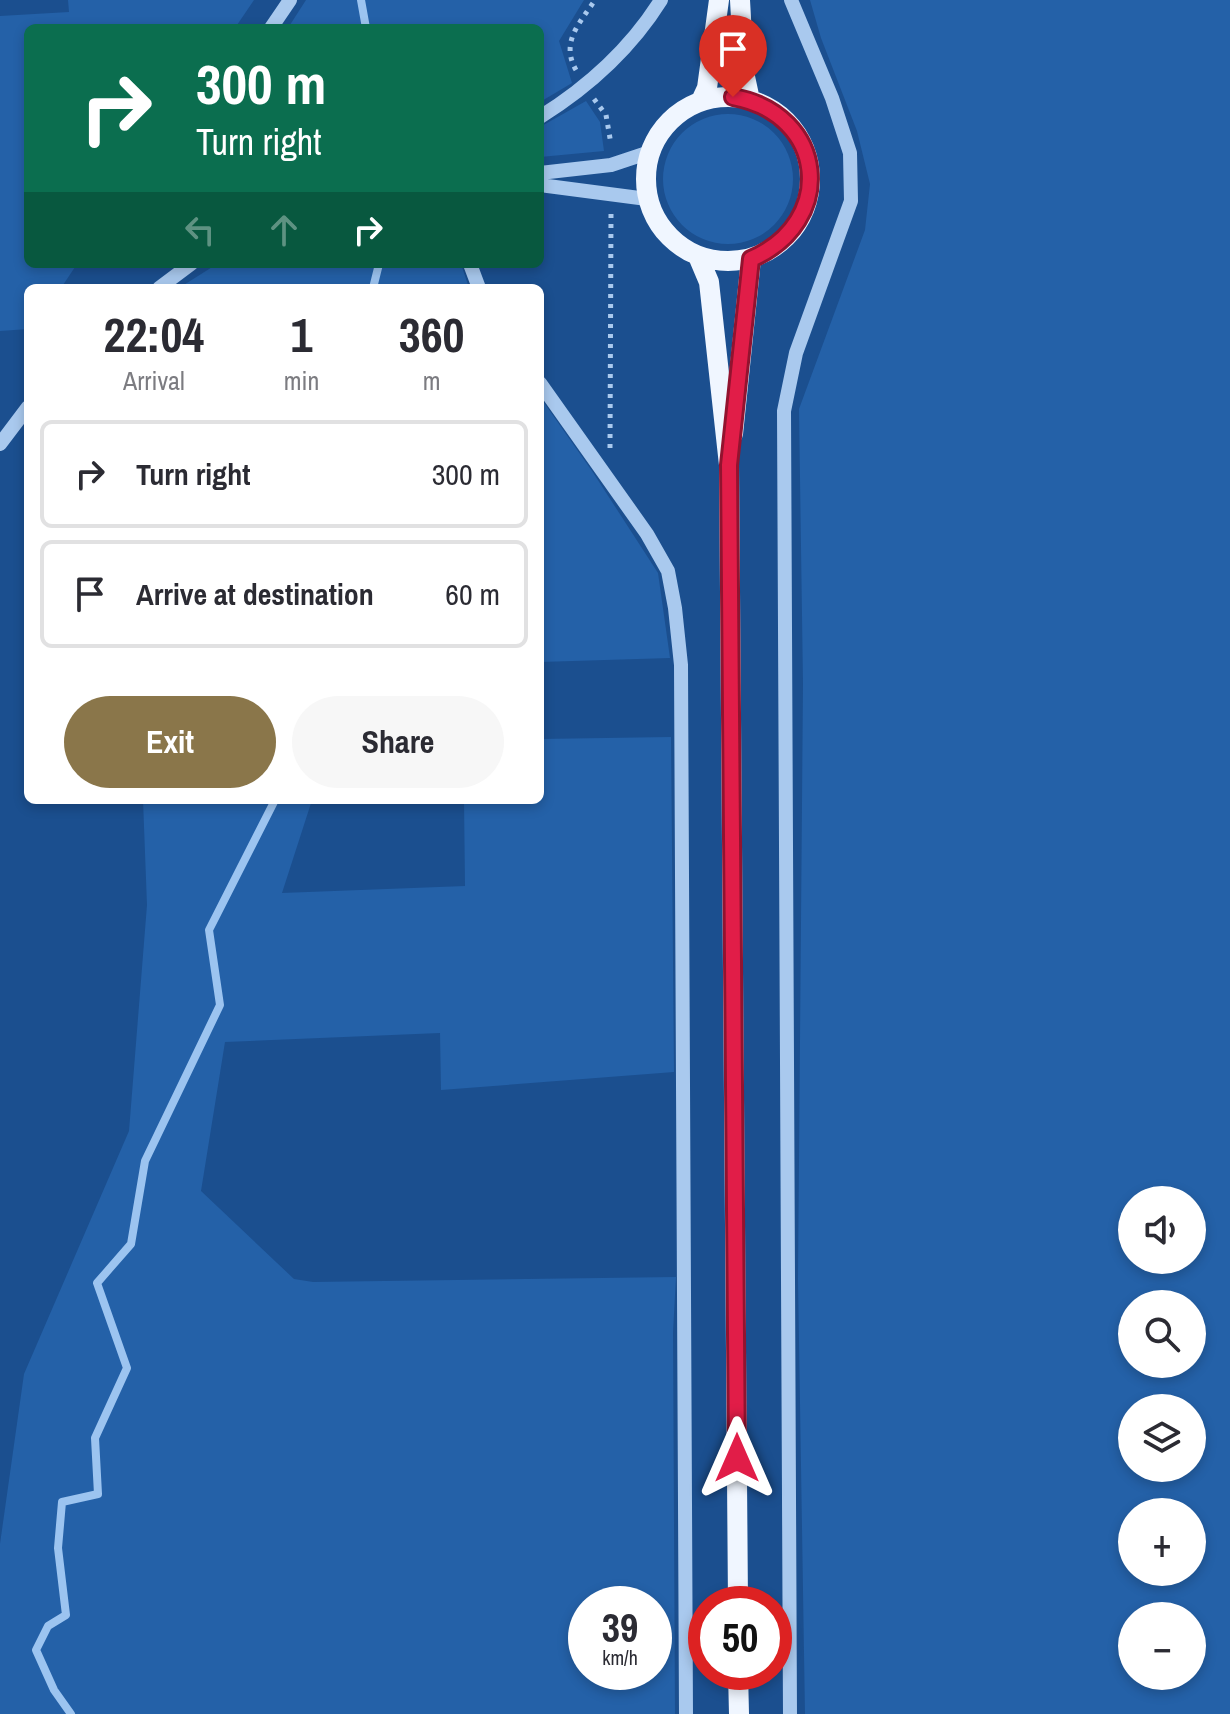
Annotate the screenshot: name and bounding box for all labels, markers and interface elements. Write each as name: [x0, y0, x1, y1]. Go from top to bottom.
pin: [699, 15, 767, 97]
icon: arrive: [711, 27, 755, 71]
text: 300 m: [196, 46, 326, 121]
icon: right: [64, 56, 168, 160]
text: Turn right: [196, 118, 321, 166]
icon: left: [178, 208, 222, 252]
icon: ahead: [262, 208, 306, 252]
icon: right: [346, 208, 390, 252]
text: 22:04: [104, 302, 204, 367]
text: 1: [291, 302, 312, 367]
text: 360: [399, 302, 464, 367]
text: Arrival: [123, 363, 185, 398]
text: min: [284, 363, 319, 398]
text: m: [423, 363, 441, 398]
icon: right: [68, 452, 112, 496]
text: Turn right: [136, 454, 250, 494]
text: 300 m: [432, 454, 500, 494]
icon: arrive: [68, 572, 112, 616]
text: Arrive at destination: [136, 574, 374, 614]
text: 60 m: [445, 574, 500, 614]
button: Exit: [64, 696, 276, 788]
button: Share: [292, 696, 504, 788]
map controls: [1118, 1186, 1206, 1690]
button: sound: [1118, 1186, 1206, 1274]
button: search: [1118, 1290, 1206, 1378]
button: layers: [1118, 1394, 1206, 1482]
position arrow: [695, 1416, 779, 1500]
button: +: [1118, 1498, 1206, 1586]
speed limit sign: 50: [688, 1586, 792, 1690]
text: 39: [602, 1601, 638, 1654]
button: −: [1118, 1602, 1206, 1690]
text: km/h: [602, 1644, 638, 1671]

